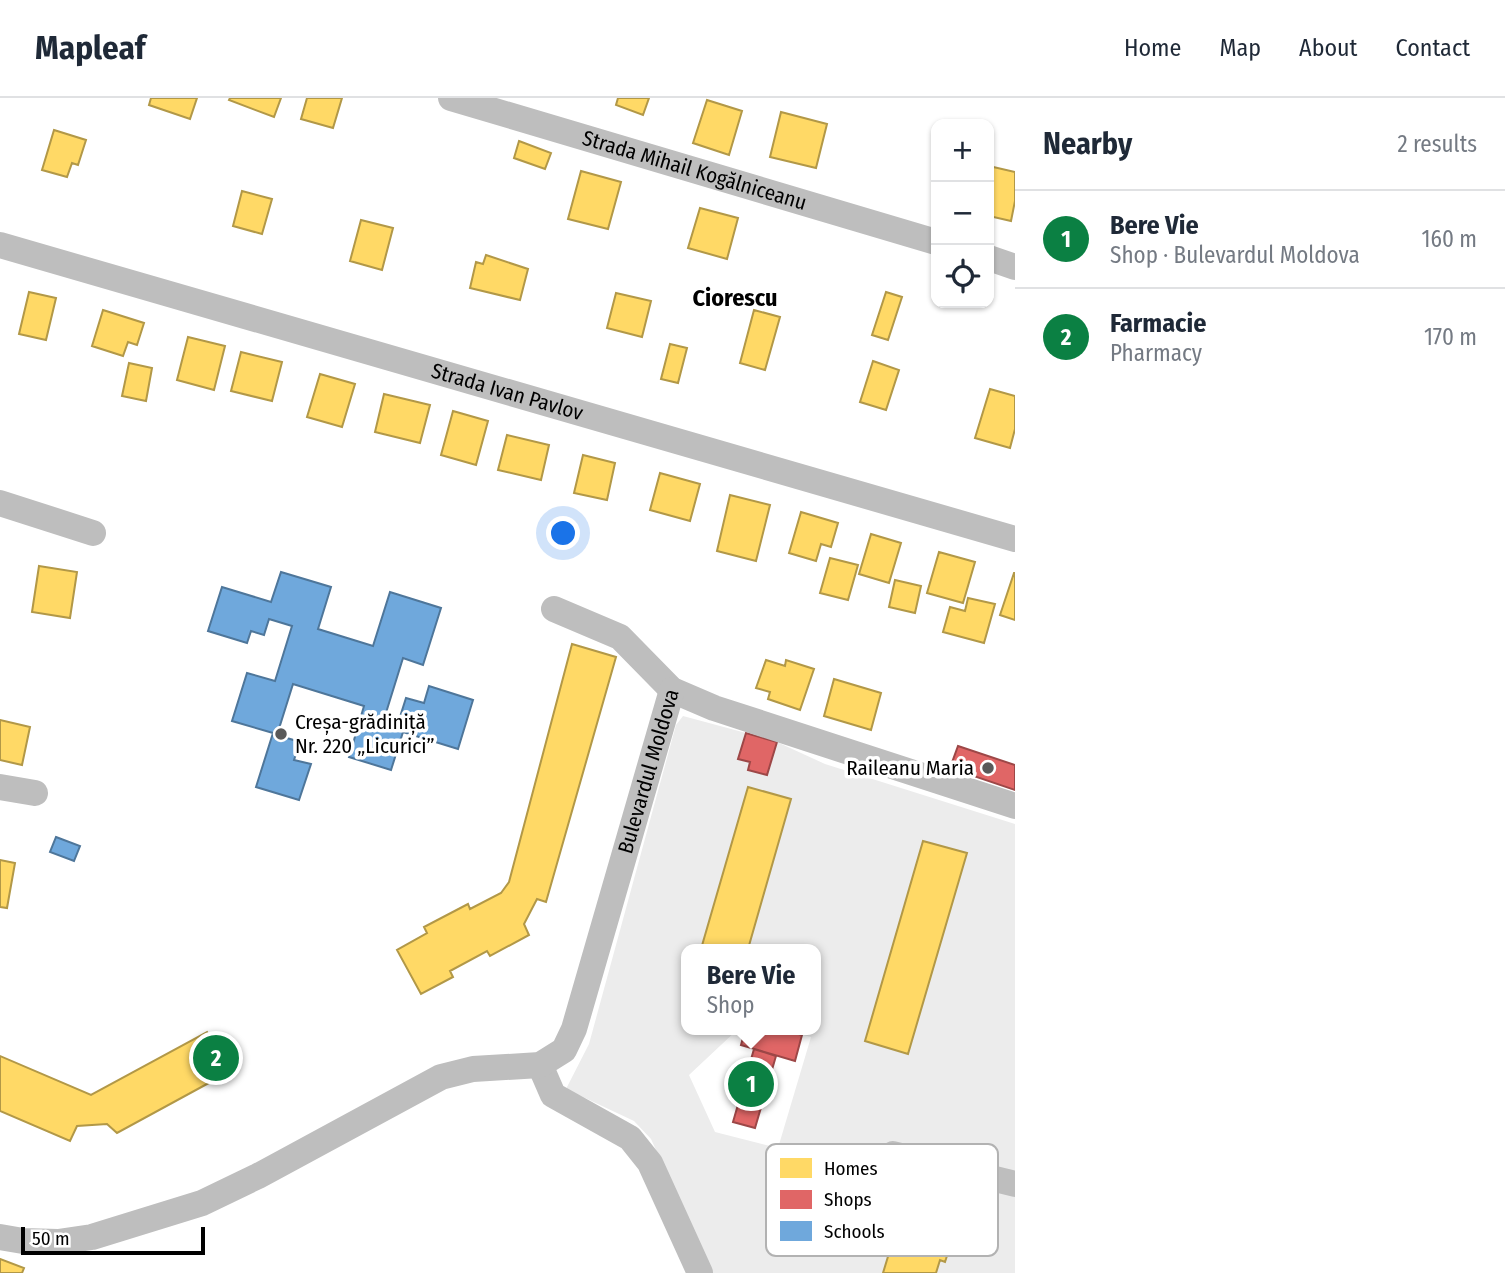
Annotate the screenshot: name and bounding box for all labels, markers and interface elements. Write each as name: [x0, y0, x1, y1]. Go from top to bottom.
text: Mapleaf: [35, 28, 146, 68]
text: Home: [1124, 34, 1181, 62]
text: Map: [1219, 34, 1261, 62]
text: About: [1299, 34, 1357, 62]
text: Contact: [1395, 34, 1470, 62]
map controls: [931, 119, 994, 308]
button: +: [931, 119, 994, 182]
street label: Strada Mihail Kogălniceanu: [579, 125, 810, 216]
text: Nearby: [1043, 126, 1132, 162]
text: 2 results: [1397, 130, 1477, 158]
button: −: [931, 182, 994, 245]
text: Bere Vie: [1110, 210, 1199, 241]
text: 1: [1061, 225, 1071, 253]
text: 160 m: [1422, 225, 1477, 253]
text: Shop · Bulevardul Moldova: [1110, 241, 1360, 269]
button: locate: [931, 245, 994, 308]
district label: Ciorescu: [692, 284, 778, 312]
text: Farmacie: [1110, 308, 1206, 339]
text: 2: [1061, 323, 1071, 351]
text: 170 m: [1424, 323, 1477, 351]
text: Pharmacy: [1110, 339, 1202, 367]
street label: Strada Ivan Pavlov: [428, 358, 587, 426]
your location: [546, 516, 580, 550]
street label: Bulevardul Moldova: [612, 686, 685, 857]
place label: Creșa-grădiniță Nr. 220 „Licurici”: [295, 709, 435, 759]
marker: Creșa-grădiniță Nr. 220 „Licurici”: [273, 726, 289, 742]
place label: Raileanu Maria: [846, 755, 974, 781]
marker: Raileanu Maria: [980, 760, 996, 776]
popup: [681, 944, 821, 1035]
text: Bere Vie: [707, 960, 795, 991]
text: Shop: [707, 991, 755, 1019]
pin: 2: [193, 1032, 239, 1084]
pin: 1: [728, 1058, 774, 1110]
legend: [766, 1144, 998, 1256]
text: Homes: [824, 1157, 878, 1180]
text: Shops: [824, 1188, 872, 1211]
text: Schools: [824, 1220, 885, 1243]
scale bar: [21, 1224, 205, 1256]
text: 50 m: [32, 1227, 70, 1250]

